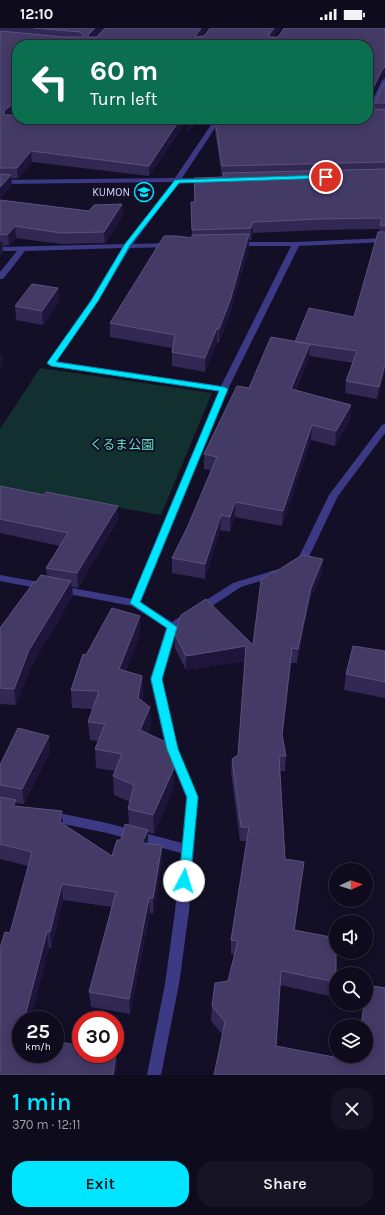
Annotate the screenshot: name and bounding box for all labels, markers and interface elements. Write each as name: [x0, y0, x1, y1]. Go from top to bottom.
text: 12:10: [20, 5, 53, 23]
text: 60 m: [90, 54, 158, 87]
icon: left: [24, 56, 76, 108]
text: Turn left: [90, 88, 158, 110]
pin: [309, 160, 343, 194]
icon: arrive: [315, 166, 337, 188]
school or university icon: KUMON: [133, 181, 155, 203]
place label: KUMON: [92, 186, 130, 199]
park label: くるま公園: [90, 437, 154, 452]
position arrow: [163, 860, 205, 902]
north arrow: [329, 863, 373, 907]
map controls: [329, 863, 373, 1063]
button: sound: [329, 915, 373, 959]
button: search: [329, 967, 373, 1011]
speed limit sign: 30: [72, 1011, 124, 1063]
button: layers: [329, 1019, 373, 1063]
text: 25: [26, 1020, 50, 1043]
text: km/h: [25, 1041, 51, 1053]
text: 1 min: [12, 1088, 72, 1116]
button: close: [331, 1088, 373, 1130]
text: 370 m · 12:11: [12, 1117, 81, 1132]
button: Exit: [12, 1161, 189, 1207]
button: Share: [197, 1161, 373, 1207]

